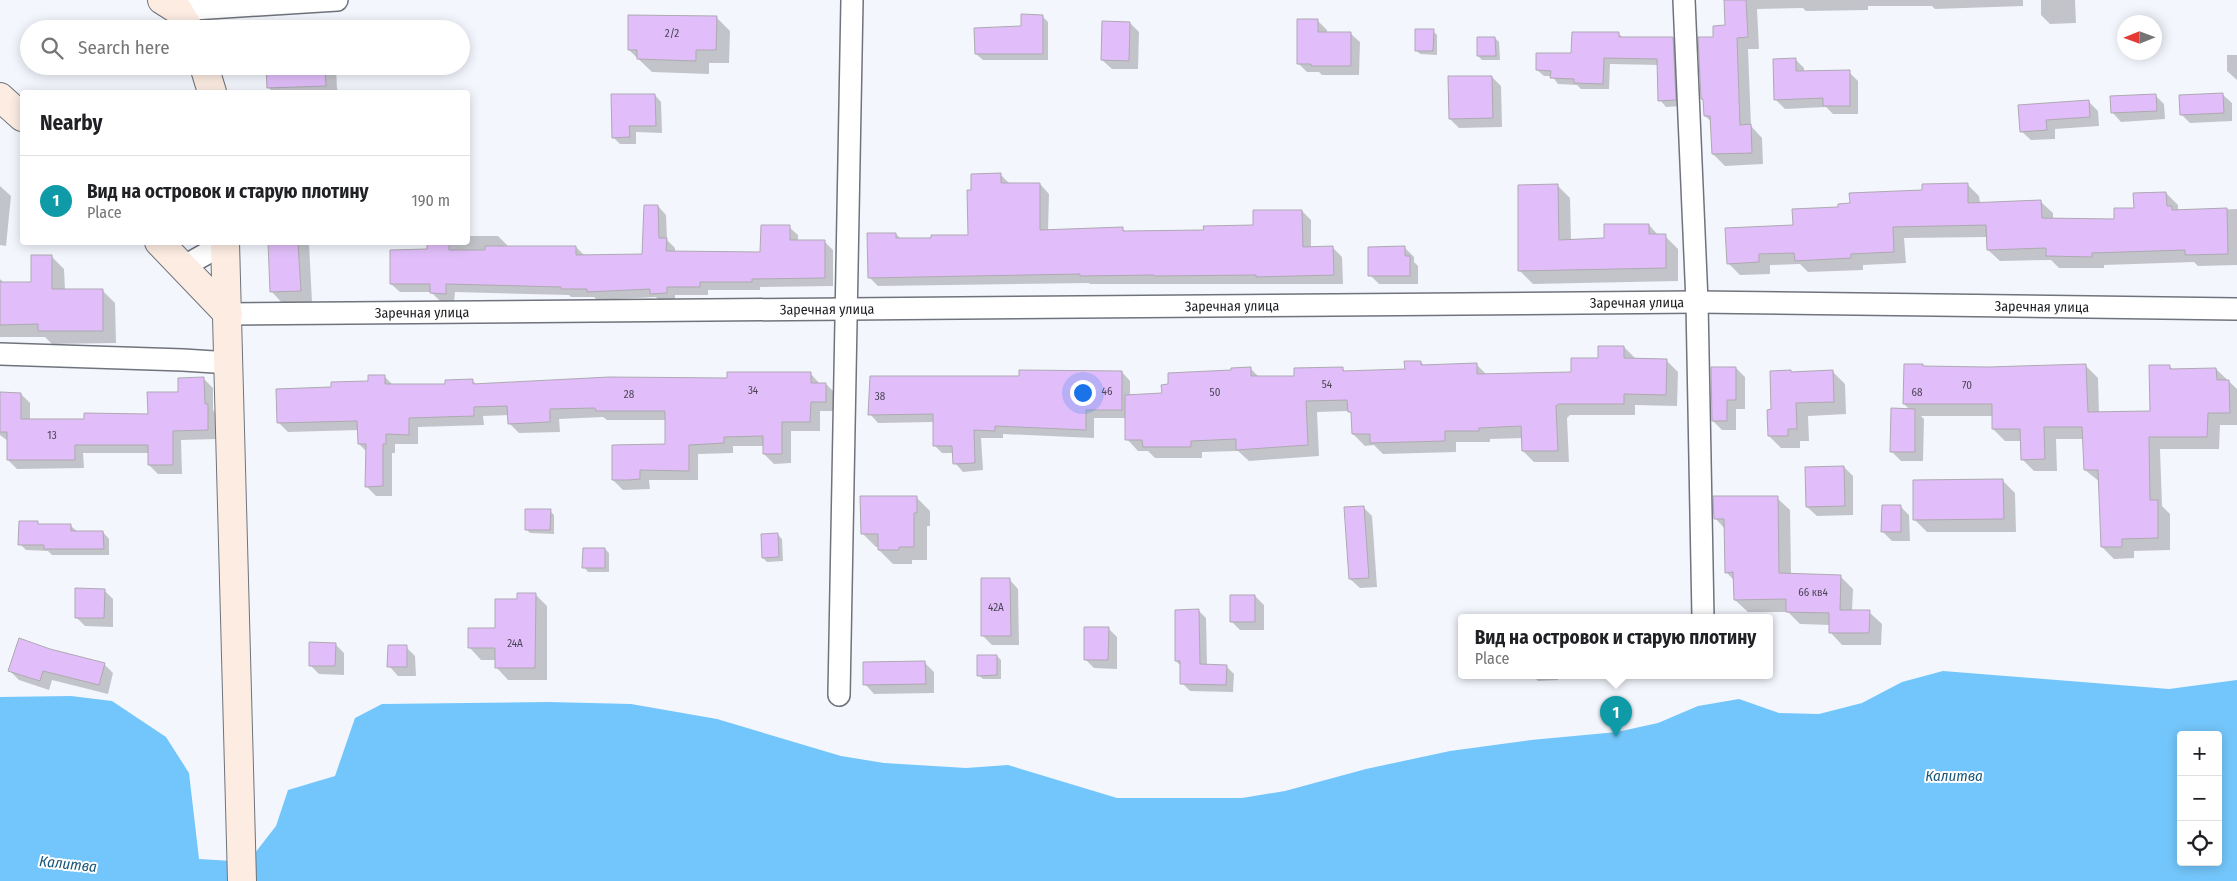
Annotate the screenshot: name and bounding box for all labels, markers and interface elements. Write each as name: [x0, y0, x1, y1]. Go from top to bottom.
north arrow: [2117, 15, 2162, 60]
search box: [20, 20, 470, 75]
house number: 2/2: [665, 27, 679, 40]
icon: search: [38, 34, 66, 62]
text: Search here: [78, 36, 170, 59]
text: Nearby: [40, 110, 102, 136]
text: Вид на островок и старую плотину: [87, 180, 369, 203]
text: 1: [53, 191, 59, 210]
text: 190 m: [412, 191, 450, 210]
text: Place: [87, 203, 122, 222]
street label: Заречная улица: [1590, 294, 1684, 311]
street label: Заречная улица: [1185, 297, 1279, 315]
street label: Заречная улица: [1995, 297, 2089, 316]
street label: Заречная улица: [780, 300, 874, 318]
street label: Заречная улица: [375, 304, 469, 321]
house number: 54: [1322, 378, 1333, 391]
house number: 70: [1962, 379, 1972, 392]
your location: [1070, 380, 1096, 406]
house number: 34: [748, 384, 759, 397]
house number: 46: [1102, 385, 1113, 398]
house number: 50: [1210, 386, 1221, 399]
house number: 68: [1912, 386, 1923, 399]
house number: 28: [624, 388, 635, 401]
house number: 38: [875, 390, 886, 403]
house number: 13: [47, 429, 57, 442]
house number: 66 кв4: [1798, 586, 1828, 599]
house number: 42А: [988, 601, 1004, 614]
popup: [1458, 614, 1773, 679]
text: Вид на островок и старую плотину: [1475, 626, 1756, 649]
house number: 24А: [507, 637, 523, 650]
text: Place: [1475, 649, 1509, 668]
pin: 1: [1600, 696, 1632, 737]
map controls: [2177, 731, 2222, 866]
button: +: [2177, 731, 2222, 776]
water label: Калитва: [1925, 767, 1983, 785]
button: −: [2177, 776, 2222, 821]
button: locate: [2177, 821, 2222, 866]
water label: Калитва: [38, 852, 98, 876]

